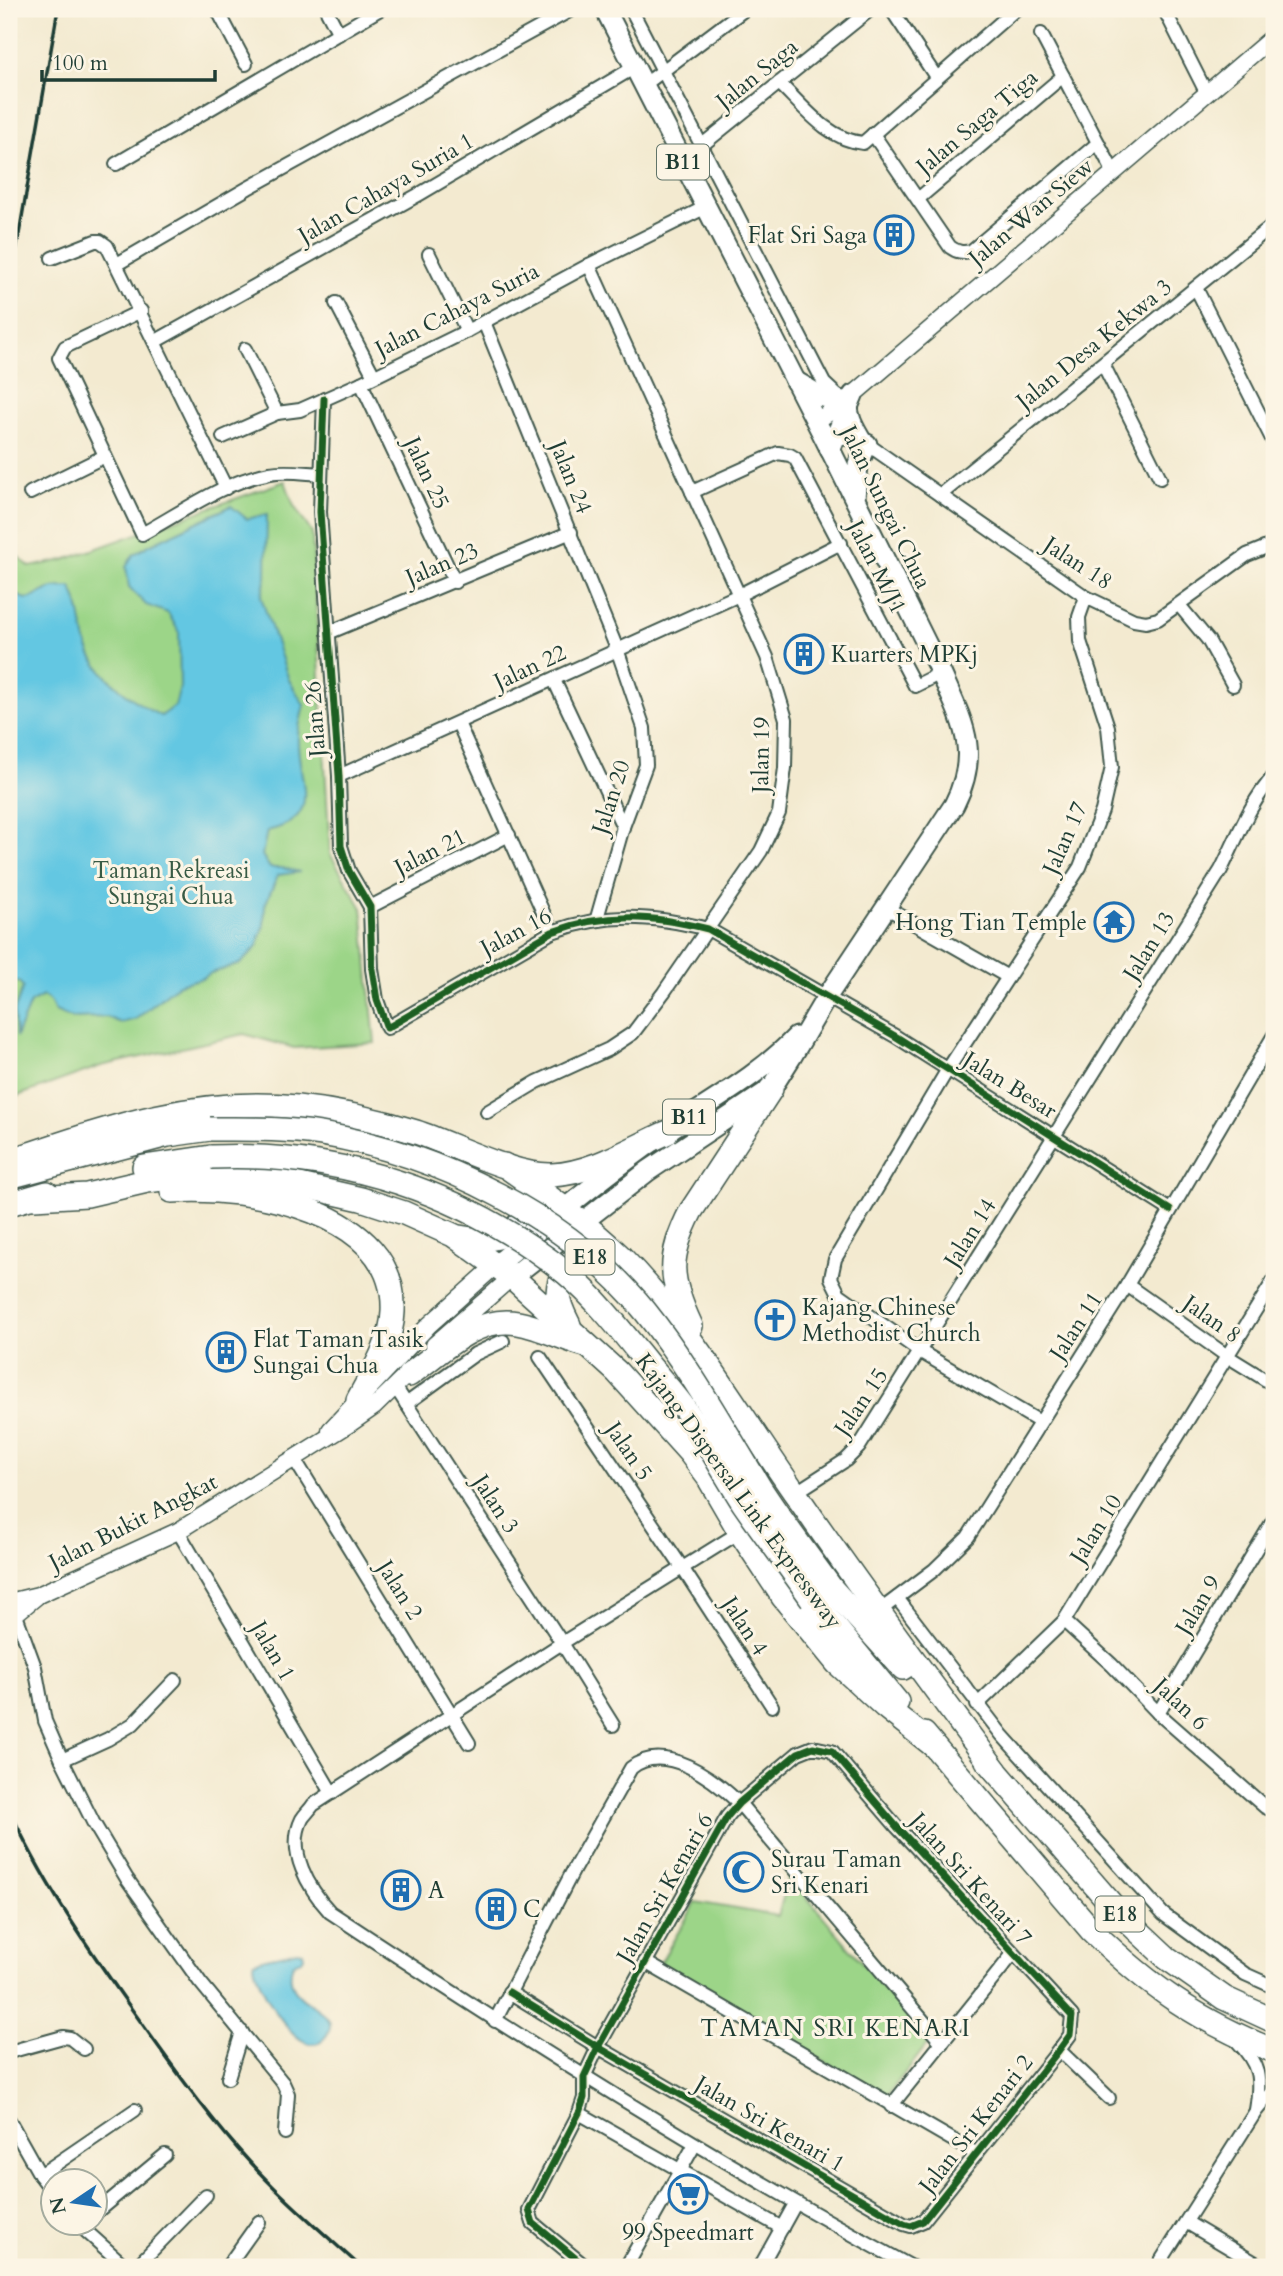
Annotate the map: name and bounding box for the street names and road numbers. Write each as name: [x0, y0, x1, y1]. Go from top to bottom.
street label: Jalan Saga: [707, 31, 805, 118]
street label: Jalan Saga Tiga: [908, 62, 1044, 184]
street label: Jalan Cahaya Suria 1: [290, 125, 479, 252]
road number: B11: [657, 144, 709, 180]
street label: Jalan Wan Siew: [960, 150, 1100, 275]
street label: Jalan Cahaya Suria: [367, 255, 544, 366]
street label: Jalan Desa Kekwa 3: [1007, 272, 1178, 418]
street label: Jalan Sungai Chua: [832, 417, 939, 594]
street label: Jalan 25: [396, 429, 457, 514]
street label: Jalan 24: [541, 433, 600, 518]
street label: Jalan M/J1: [839, 512, 914, 619]
street label: Jalan 18: [1035, 528, 1118, 597]
street label: Jalan 23: [398, 535, 483, 594]
street label: Jalan 22: [486, 637, 571, 698]
street label: Jalan 26: [297, 680, 333, 761]
street label: Jalan 19: [745, 717, 777, 796]
street label: Jalan 20: [584, 756, 638, 841]
street label: Jalan 17: [1034, 797, 1095, 882]
street label: Jalan 21: [386, 821, 471, 884]
street label: Jalan 16: [472, 900, 557, 965]
street label: Jalan 13: [1114, 905, 1182, 989]
street label: Jalan Besar: [955, 1042, 1063, 1126]
road number: B11: [663, 1100, 715, 1134]
street label: Jalan 14: [935, 1192, 1003, 1276]
road number: E18: [566, 1240, 614, 1274]
street label: Jalan 11: [1041, 1286, 1110, 1369]
street label: Jalan 8: [1174, 1286, 1247, 1350]
street label: Kajang Dispersal Link Expressway: [628, 1347, 850, 1635]
street label: Jalan 15: [825, 1362, 895, 1445]
street label: Jalan 5: [596, 1413, 660, 1486]
street label: Jalan Bukit Angkat: [41, 1466, 222, 1579]
street label: Jalan 3: [464, 1466, 527, 1540]
street label: Jalan 10: [1061, 1488, 1129, 1572]
street label: Jalan 2: [368, 1552, 430, 1626]
street label: Jalan 9: [1167, 1569, 1228, 1643]
street label: Jalan 4: [713, 1588, 776, 1662]
street label: Jalan 1: [242, 1613, 303, 1687]
street label: Jalan 6: [1145, 1669, 1215, 1737]
street label: Jalan Sri Kenari 7: [901, 1804, 1039, 1952]
street label: Jalan Sri Kenari 6: [608, 1807, 721, 1971]
road number: E18: [1096, 1896, 1144, 1932]
street label: Jalan Sri Kenari 2: [910, 2048, 1040, 2202]
street label: Jalan Sri Kenari 1: [687, 2067, 851, 2180]

